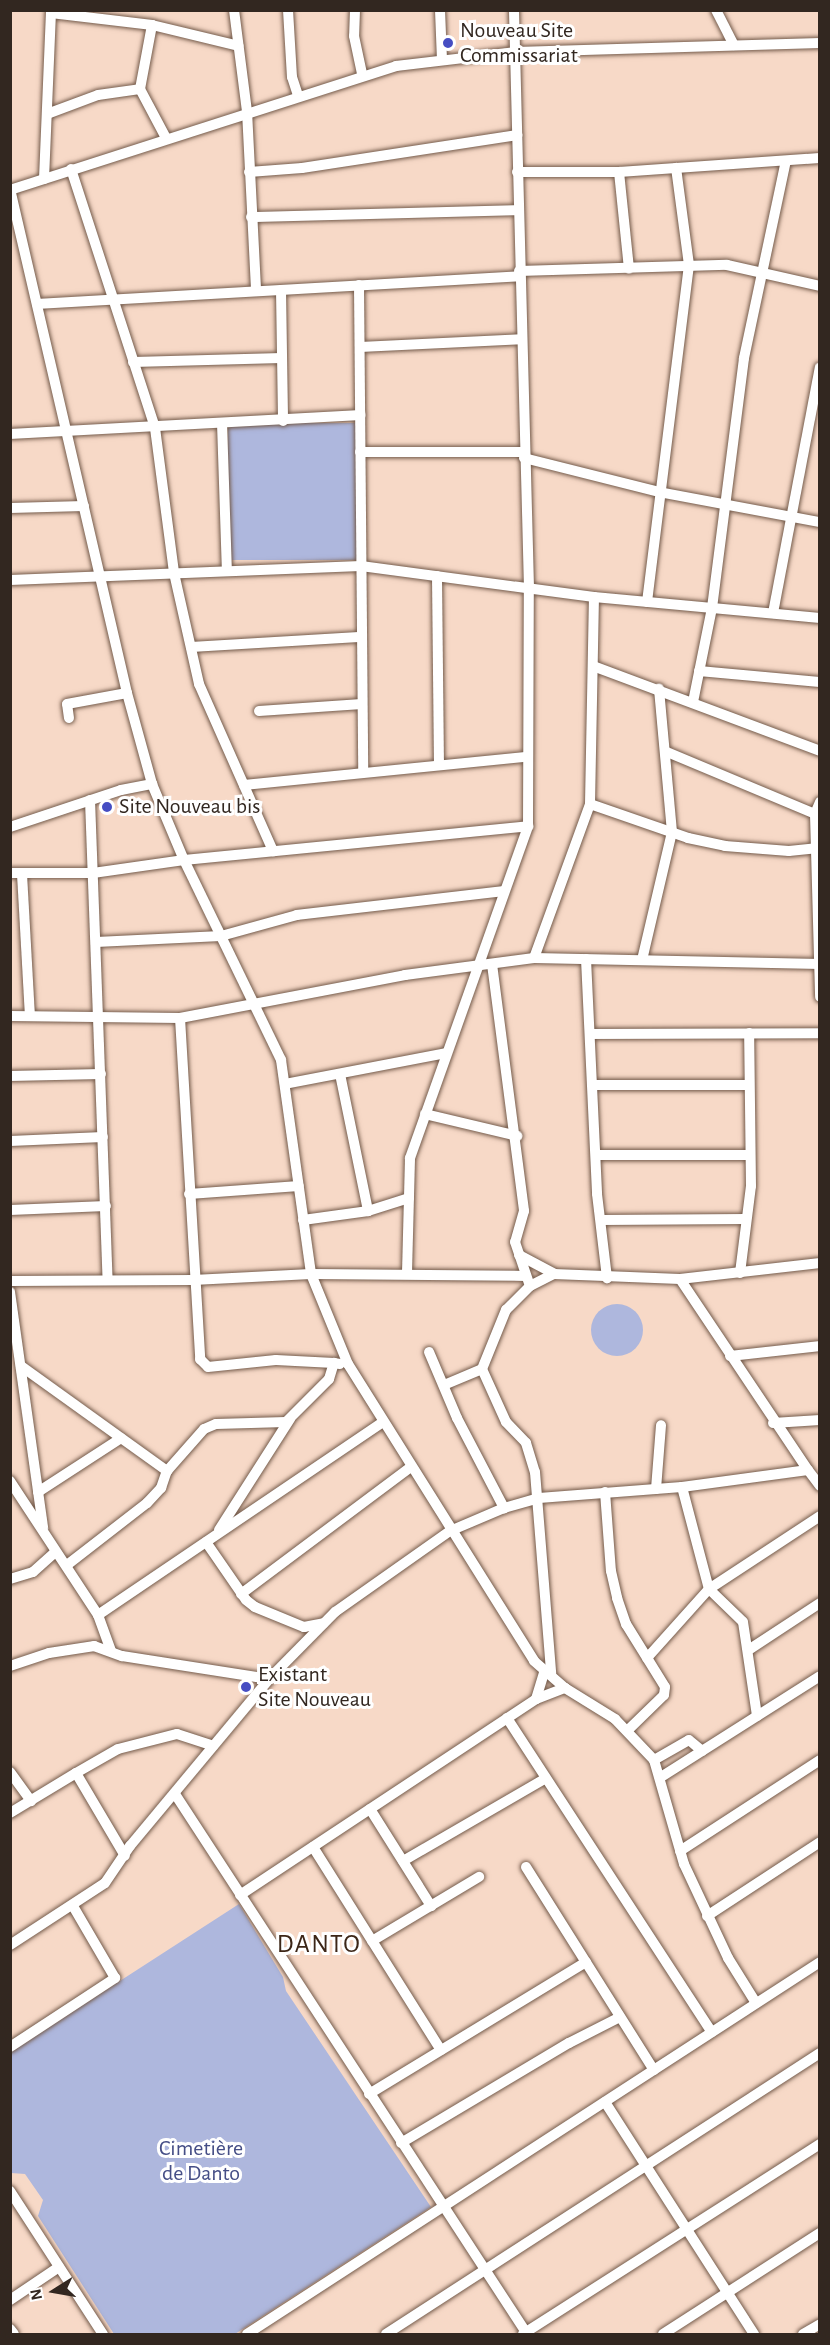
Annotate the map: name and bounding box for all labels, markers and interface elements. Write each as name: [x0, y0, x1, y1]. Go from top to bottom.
place label: Nouveau Site Commissariat: [460, 17, 578, 68]
marker: Nouveau Site Commissariat: [441, 36, 455, 50]
place label: Site Nouveau bis: [119, 794, 260, 820]
marker: Site Nouveau bis: [100, 800, 114, 814]
place label: Existant Site Nouveau: [258, 1661, 371, 1712]
marker: Existant Site Nouveau: [239, 1680, 253, 1694]
district label: DANTO: [277, 1929, 361, 1961]
park label: Cimetière de Danto: [159, 2135, 243, 2186]
north arrow: [24, 2261, 84, 2321]
text: N: [27, 2287, 45, 2301]

